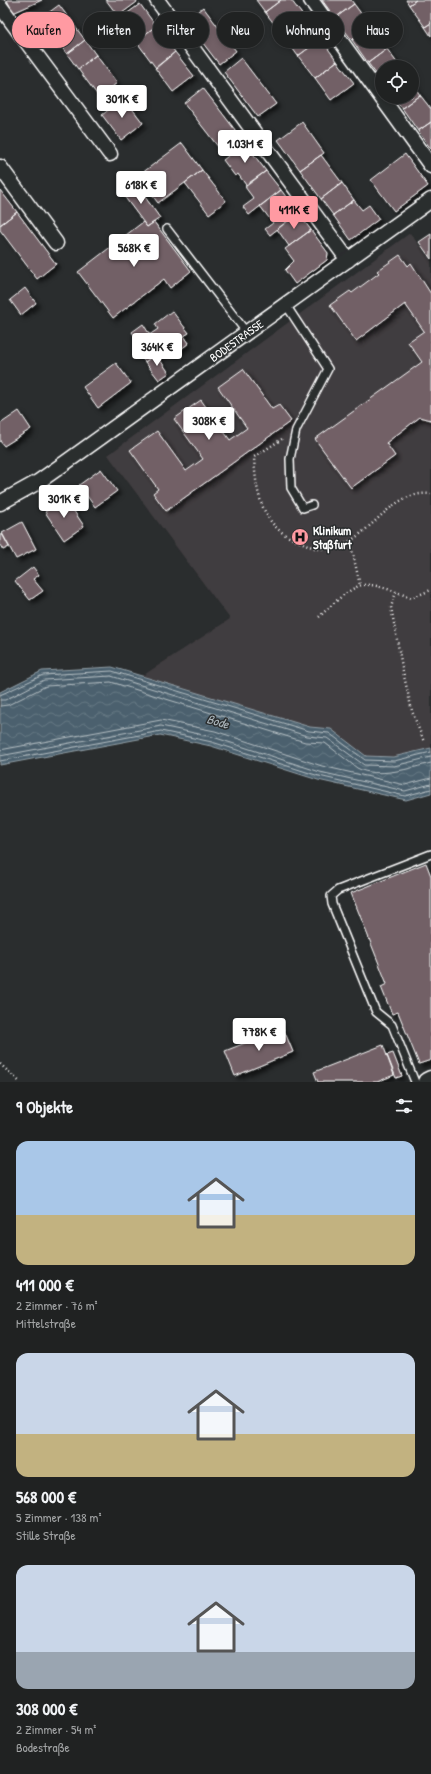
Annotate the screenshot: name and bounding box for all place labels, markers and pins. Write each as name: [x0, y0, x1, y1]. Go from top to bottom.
pin: 301K €: [89, 85, 155, 119]
pin: 1.03M €: [208, 130, 282, 164]
pin: 618K €: [108, 171, 174, 205]
pin: 411K €: [261, 196, 327, 230]
pin: 568K €: [101, 234, 167, 268]
pin: 364K €: [124, 333, 190, 367]
pin: 308K €: [176, 407, 242, 441]
pin: 301K €: [31, 485, 97, 519]
place label: Klinikum Staßfurt: [313, 522, 352, 554]
hospital icon: Klinikum Staßfurt: [290, 527, 310, 547]
pin: 778K €: [226, 1018, 292, 1052]

